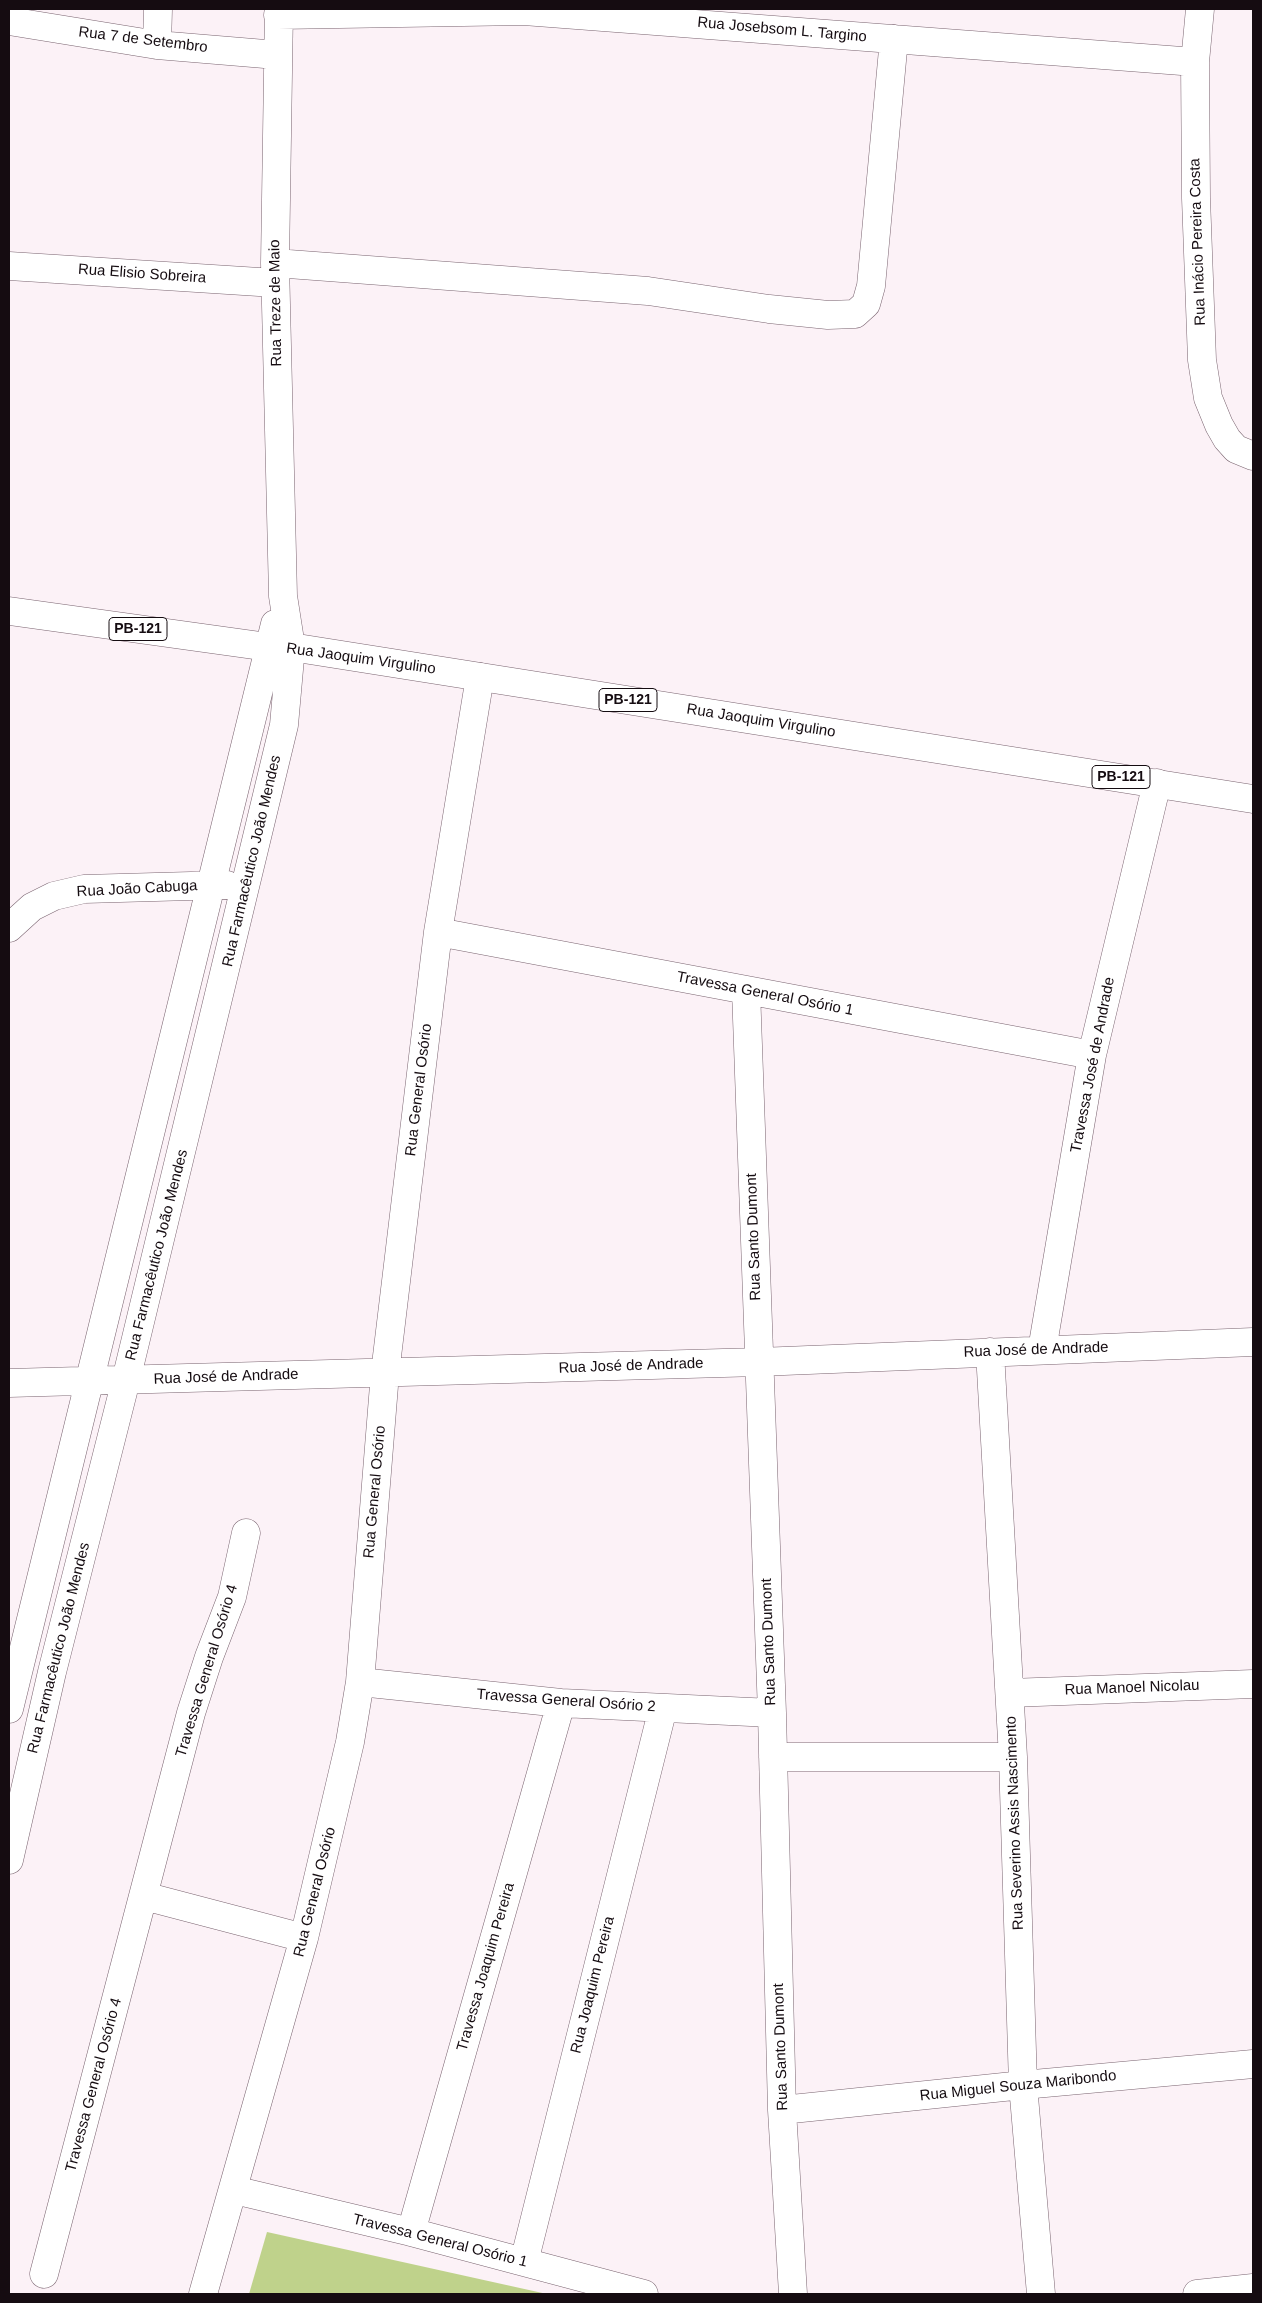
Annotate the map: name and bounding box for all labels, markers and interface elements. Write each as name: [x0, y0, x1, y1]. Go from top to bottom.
street label: Rua Josebsom L. Targino: [696, 14, 868, 46]
street label: Rua 7 de Setembro: [77, 23, 209, 57]
street label: Rua Inácio Pereira Costa: [1186, 158, 1210, 326]
street label: Rua Treze de Maio: [266, 239, 286, 367]
street label: Rua Elisio Sobreira: [77, 261, 207, 287]
road number: PB-121: [109, 618, 167, 640]
street label: Rua Jaoquim Virgulino: [285, 640, 437, 678]
road number: PB-121: [599, 688, 657, 712]
street label: Rua Jaoquim Virgulino: [685, 700, 837, 742]
street label: Rua Farmacêutico João Mendes: [219, 753, 285, 969]
road number: PB-121: [1092, 766, 1150, 789]
street label: Rua João Cabuga: [76, 877, 198, 901]
street label: Travessa General Osório 1: [675, 968, 855, 1020]
street label: Travessa José de Andrade: [1067, 976, 1119, 1154]
street label: Rua General Osório: [402, 1023, 436, 1157]
street label: Rua Farmacêutico João Mendes: [122, 1148, 192, 1362]
street label: Rua Santo Dumont: [743, 1173, 765, 1301]
street label: Rua José de Andrade: [963, 1338, 1109, 1362]
street label: Rua José de Andrade: [558, 1354, 704, 1378]
street label: Rua José de Andrade: [153, 1365, 299, 1389]
street label: Rua General Osório: [360, 1425, 390, 1559]
street label: Rua Farmacêutico João Mendes: [24, 1541, 94, 1755]
street label: Rua Santo Dumont: [758, 1578, 780, 1706]
street label: Travessa General Osório 4: [172, 1583, 242, 1759]
street label: Rua Manoel Nicolau: [1064, 1677, 1200, 1699]
street label: Travessa General Osório 2: [476, 1686, 656, 1716]
street label: Rua Severino Assis Nascimento: [1002, 1716, 1028, 1930]
street label: Rua General Osório: [290, 1825, 340, 1959]
street label: Travessa Joaquim Pereira: [453, 1881, 519, 2053]
street label: Rua Joaquim Pereira: [567, 1914, 619, 2056]
street label: Rua Santo Dumont: [770, 1983, 792, 2111]
street label: Travessa General Osório 4: [62, 1996, 126, 2174]
street label: Rua Miguel Souza Maribondo: [919, 2067, 1117, 2105]
street label: Travessa General Osório 1: [351, 2211, 529, 2271]

